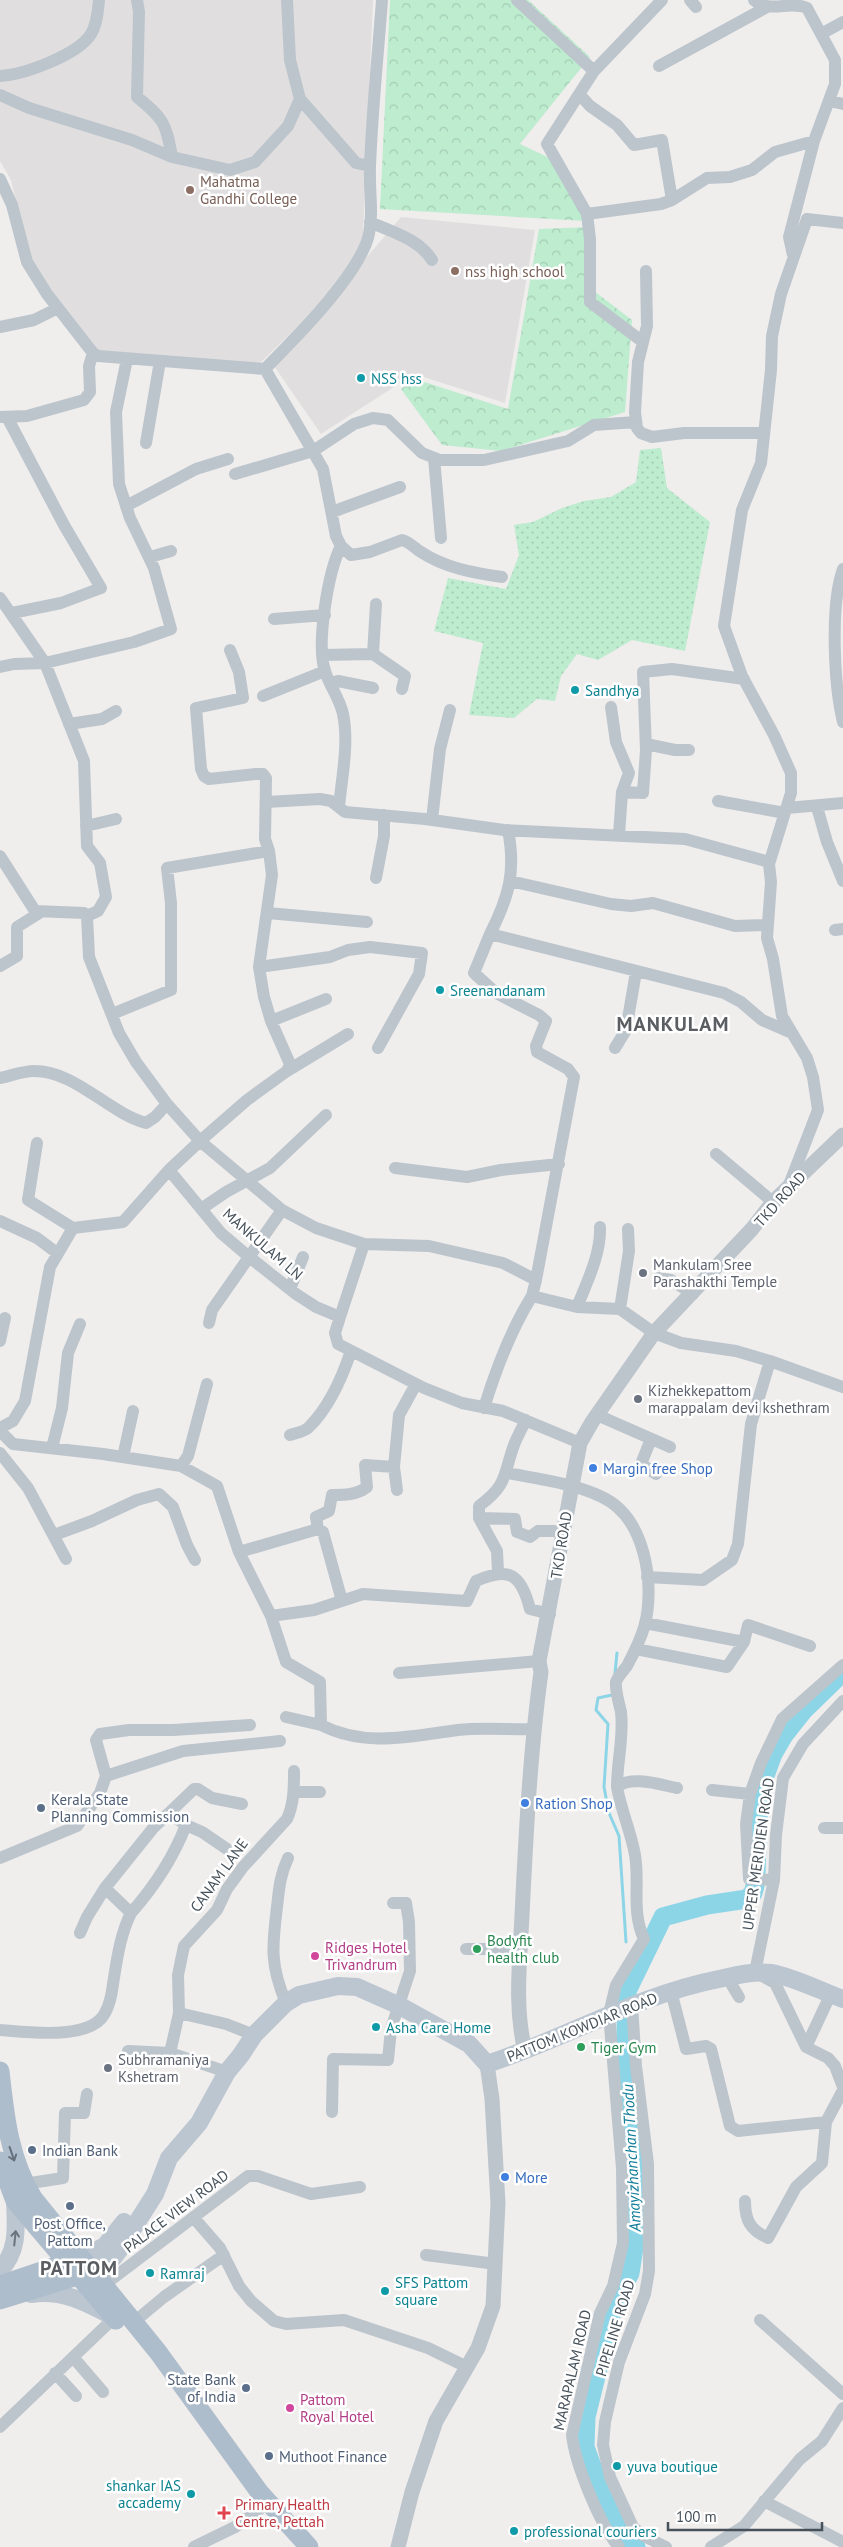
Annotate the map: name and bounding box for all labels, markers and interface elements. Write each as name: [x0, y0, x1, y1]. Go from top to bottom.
place label: Mahatma Gandhi College: [200, 172, 297, 208]
marker: Mahatma Gandhi College: [184, 184, 196, 196]
place label: nss high school: [465, 262, 565, 281]
marker: nss high school: [449, 265, 461, 277]
place label: NSS hss: [371, 369, 422, 388]
marker: NSS hss: [355, 372, 367, 384]
place label: Sandhya: [585, 681, 639, 700]
marker: Sandhya: [569, 684, 581, 696]
place label: Sreenandanam: [450, 981, 545, 1000]
marker: Sreenandanam: [434, 984, 446, 996]
district label: MANKULAM: [617, 1011, 729, 1037]
street label: TKD ROAD: [750, 1167, 810, 1231]
street label: MANKULAM LN: [219, 1204, 307, 1284]
place label: Mankulam Sree Parashakthi Temple: [653, 1255, 777, 1291]
marker: Mankulam Sree Parashakthi Temple: [637, 1267, 649, 1279]
place label: Kizhekkepattom marappalam devi kshethram: [648, 1381, 830, 1417]
marker: Kizhekkepattom marappalam devi kshethram: [632, 1393, 644, 1405]
place label: Margin free Shop: [603, 1459, 713, 1478]
marker: Margin free Shop: [587, 1462, 599, 1474]
street label: TKD ROAD: [546, 1510, 576, 1580]
street label: UPPER MERIDIEN ROAD: [738, 1777, 778, 1931]
place label: Kerala State Planning Commission: [51, 1790, 189, 1826]
place label: Ration Shop: [535, 1794, 613, 1813]
marker: Ration Shop: [519, 1797, 531, 1809]
marker: Kerala State Planning Commission: [35, 1802, 47, 1814]
street label: CANAM LANE: [186, 1834, 252, 1916]
place label: Bodyfit health club: [487, 1931, 559, 1967]
place label: Ridges Hotel Trivandrum: [325, 1938, 408, 1974]
marker: Bodyfit health club: [471, 1943, 483, 1955]
marker: Ridges Hotel Trivandrum: [309, 1950, 321, 1962]
street label: PATTOM KOWDIAR ROAD: [504, 1988, 660, 2066]
place label: Asha Care Home: [386, 2018, 491, 2037]
marker: Asha Care Home: [370, 2021, 382, 2033]
place label: Tiger Gym: [591, 2038, 656, 2057]
marker: Tiger Gym: [575, 2041, 587, 2053]
place label: Subhramaniya Kshetram: [118, 2050, 209, 2086]
marker: Subhramaniya Kshetram: [102, 2062, 114, 2074]
water label: Amayizhanchan Thodu: [617, 2084, 645, 2233]
place label: Indian Bank: [42, 2141, 119, 2160]
marker: Indian Bank: [26, 2144, 38, 2156]
one-way arrow: [8, 2145, 18, 2161]
street label: PALACE VIEW ROAD: [120, 2165, 232, 2257]
place label: More: [515, 2168, 548, 2187]
marker: More: [499, 2171, 511, 2183]
marker: Post Office, Pattom: [64, 2200, 76, 2212]
place label: Post Office, Pattom: [34, 2214, 106, 2250]
one-way arrow: [10, 2230, 20, 2246]
district label: PATTOM: [40, 2255, 118, 2281]
place label: Ramraj: [160, 2264, 205, 2283]
marker: Ramraj: [144, 2267, 156, 2279]
place label: SFS Pattom square: [395, 2273, 468, 2309]
street label: PIPELINE ROAD: [591, 2277, 639, 2379]
marker: SFS Pattom square: [379, 2285, 391, 2297]
street label: MARAPALAM ROAD: [549, 2308, 595, 2432]
place label: State Bank of India: [167, 2370, 237, 2406]
marker: State Bank of India: [240, 2382, 252, 2394]
place label: Pattom Royal Hotel: [300, 2390, 375, 2426]
marker: Pattom Royal Hotel: [284, 2402, 296, 2414]
place label: Muthoot Finance: [279, 2447, 387, 2466]
marker: Muthoot Finance: [263, 2450, 275, 2462]
place label: yuva boutique: [627, 2457, 718, 2476]
marker: yuva boutique: [611, 2460, 623, 2472]
place label: shankar IAS accademy: [106, 2476, 181, 2512]
marker: shankar IAS accademy: [185, 2488, 197, 2500]
place label: Primary Health Centre, Pettah: [235, 2495, 330, 2531]
scale bar: [668, 2500, 822, 2532]
marker: Primary Health Centre, Pettah: [217, 2506, 231, 2520]
text: 100 m: [676, 2507, 717, 2526]
place label: professional couriers: [524, 2522, 657, 2541]
marker: professional couriers: [508, 2525, 520, 2537]

